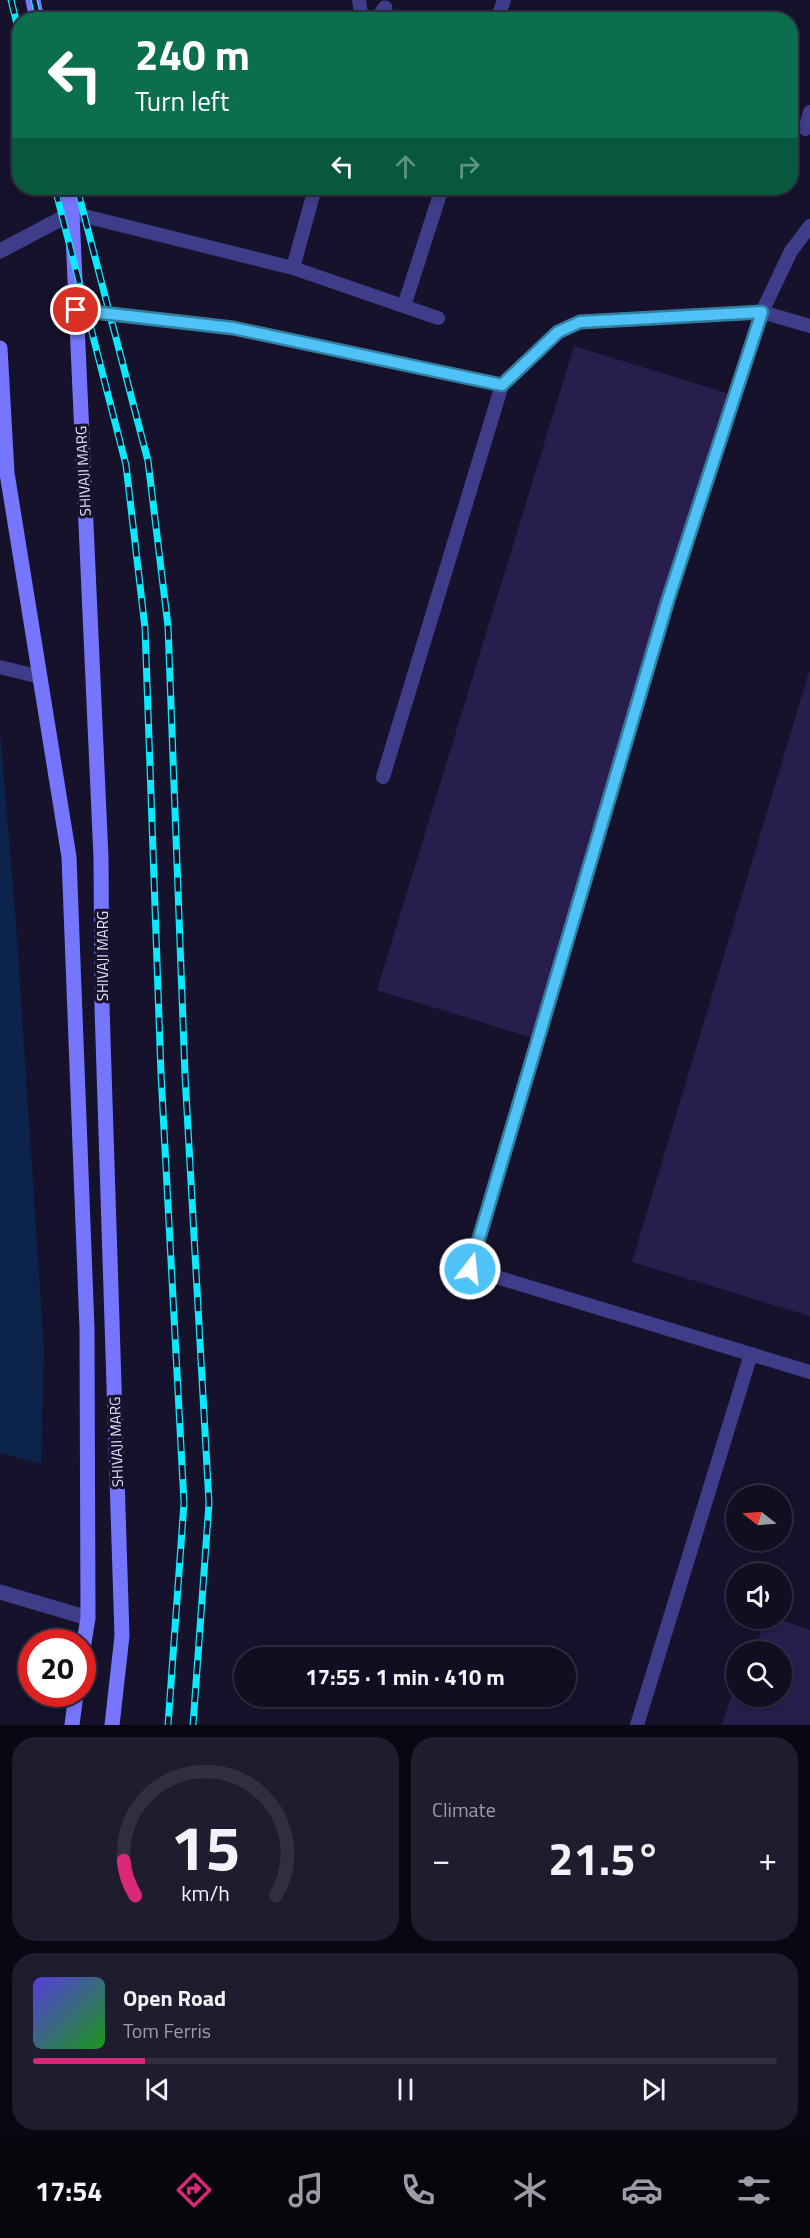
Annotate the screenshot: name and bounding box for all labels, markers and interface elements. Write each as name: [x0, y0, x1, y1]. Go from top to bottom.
text: 240 m: [135, 22, 250, 86]
icon: left: [36, 36, 114, 114]
text: Turn left: [135, 80, 229, 121]
icon: left: [326, 150, 359, 183]
icon: ahead: [389, 150, 422, 183]
icon: right: [452, 150, 485, 183]
pin: [50, 284, 101, 335]
icon: arrive: [59, 293, 92, 326]
street label: SHIVAJI MARG: [69, 425, 97, 517]
street label: SHIVAJI MARG: [91, 911, 114, 1001]
position arrow: [438, 1237, 502, 1301]
street label: SHIVAJI MARG: [103, 1396, 129, 1488]
north arrow: [726, 1485, 792, 1551]
map controls: [726, 1485, 792, 1707]
button: sound: [726, 1563, 792, 1629]
speed limit sign: 20: [18, 1629, 96, 1707]
button: search: [726, 1641, 792, 1707]
text: 17:55 · 1 min · 410 m: [305, 1660, 505, 1694]
text: Climate: [432, 1794, 496, 1825]
text: 15: [171, 1799, 240, 1894]
text: 21.5°: [548, 1824, 661, 1892]
text: −: [432, 1834, 450, 1884]
text: +: [759, 1834, 777, 1884]
text: km/h: [181, 1877, 230, 1909]
text: Open Road: [123, 1981, 226, 2015]
text: Tom Ferris: [123, 2015, 211, 2046]
icon: previous: [141, 2073, 174, 2106]
icon: pause: [389, 2073, 422, 2106]
icon: next: [637, 2073, 670, 2106]
icon: directions: [173, 2169, 215, 2211]
icon: music: [285, 2169, 327, 2211]
icon: phone: [397, 2169, 439, 2211]
icon: climate: [509, 2169, 551, 2211]
icon: car: [621, 2169, 663, 2211]
icon: filters: [733, 2169, 775, 2211]
text: 17:54: [35, 2170, 102, 2211]

